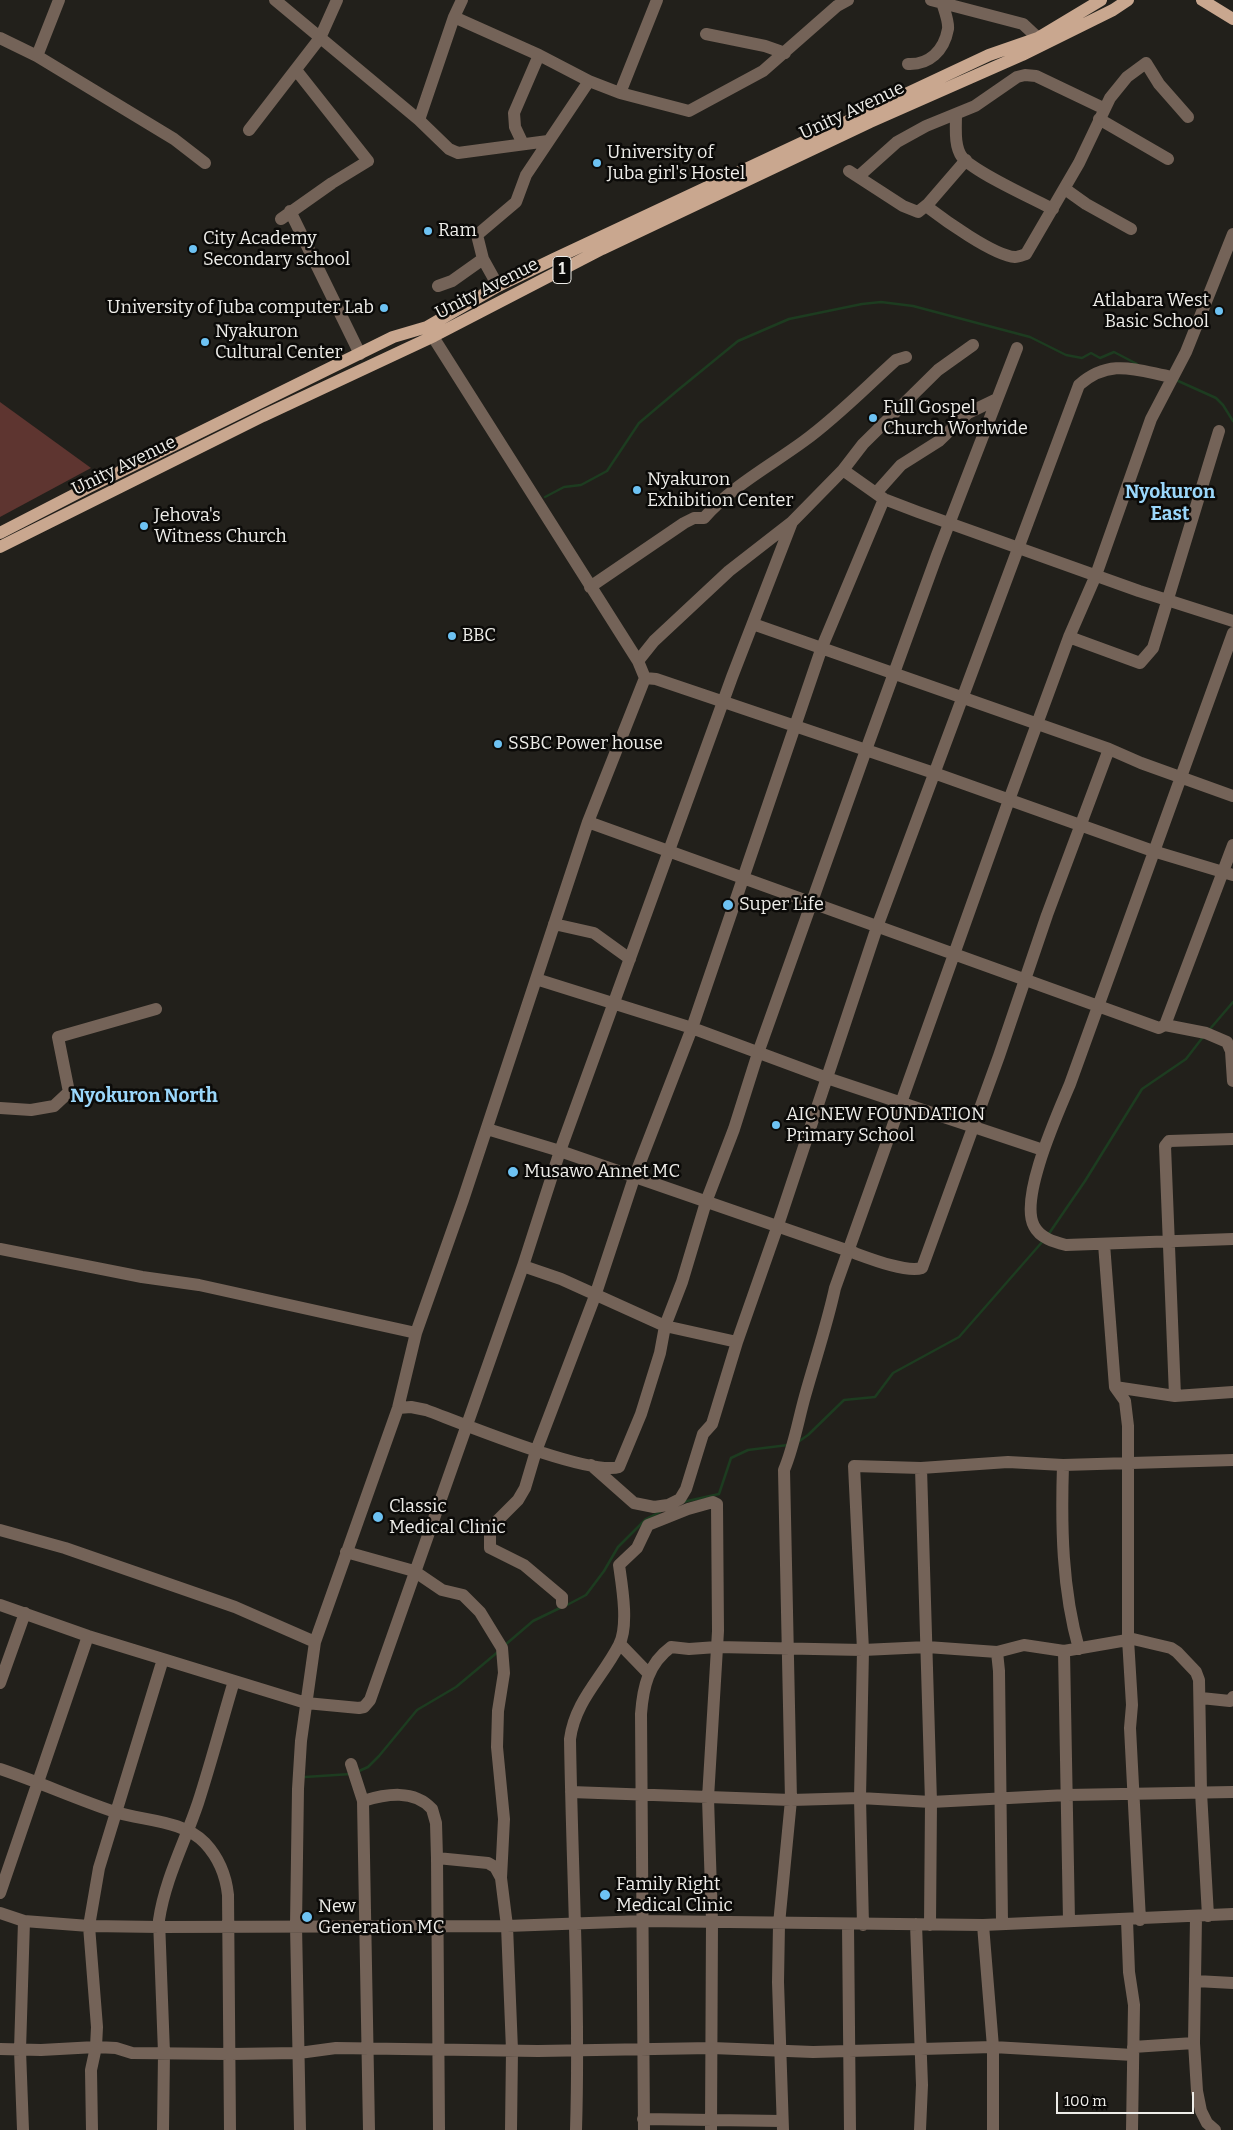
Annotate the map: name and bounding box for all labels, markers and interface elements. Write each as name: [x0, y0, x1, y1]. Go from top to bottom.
street label: Unity Avenue: [796, 77, 908, 145]
place label: University of Juba girl's Hostel: [607, 142, 745, 184]
marker: University of Juba girl's Hostel: [591, 157, 603, 169]
place label: Ram: [438, 220, 477, 242]
marker: Ram: [422, 225, 434, 237]
place label: City Academy Secondary school: [203, 228, 350, 270]
marker: City Academy Secondary school: [187, 243, 199, 255]
street label: Unity Avenue: [432, 254, 542, 324]
road number: 1: [553, 256, 571, 284]
place label: Atlabara West Basic School: [1093, 290, 1209, 332]
place label: University of Juba computer Lab: [107, 297, 374, 319]
marker: University of Juba computer Lab: [378, 302, 390, 314]
marker: Atlabara West Basic School: [1213, 305, 1225, 317]
place label: Nyakuron Cultural Center: [215, 321, 343, 364]
marker: Nyakuron Cultural Center: [199, 336, 211, 348]
place label: Full Gospel Church Worlwide: [883, 397, 1028, 439]
marker: Full Gospel Church Worlwide: [867, 412, 879, 424]
street label: Unity Avenue: [68, 432, 180, 500]
place label: Nyakuron Exhibition Center: [647, 469, 793, 512]
district label: Nyokuron East: [1125, 482, 1215, 526]
marker: Nyakuron Exhibition Center: [631, 484, 643, 496]
place label: Jehova's Witness Church: [154, 505, 287, 548]
marker: Jehova's Witness Church: [138, 520, 150, 532]
place label: BBC: [462, 625, 496, 647]
marker: BBC: [446, 630, 458, 642]
place label: SSBC Power house: [508, 733, 663, 755]
marker: SSBC Power house: [492, 738, 504, 750]
place label: Super Life: [739, 894, 824, 916]
marker: Super Life: [721, 898, 735, 912]
district label: Nyokuron North: [70, 1086, 218, 1108]
place label: AIC NEW FOUNDATION Primary School: [786, 1104, 985, 1146]
marker: AIC NEW FOUNDATION Primary School: [770, 1119, 782, 1131]
place label: Musawo Annet MC: [524, 1161, 680, 1183]
marker: Musawo Annet MC: [506, 1165, 520, 1179]
place label: Classic Medical Clinic: [389, 1496, 506, 1538]
marker: Classic Medical Clinic: [371, 1510, 385, 1524]
place label: Family Right Medical Clinic: [616, 1874, 733, 1916]
marker: Family Right Medical Clinic: [598, 1888, 612, 1902]
place label: New Generation MC: [318, 1896, 444, 1938]
marker: New Generation MC: [300, 1910, 314, 1924]
scale bar: [1058, 2082, 1196, 2114]
text: 100 m: [1064, 2092, 1107, 2110]

